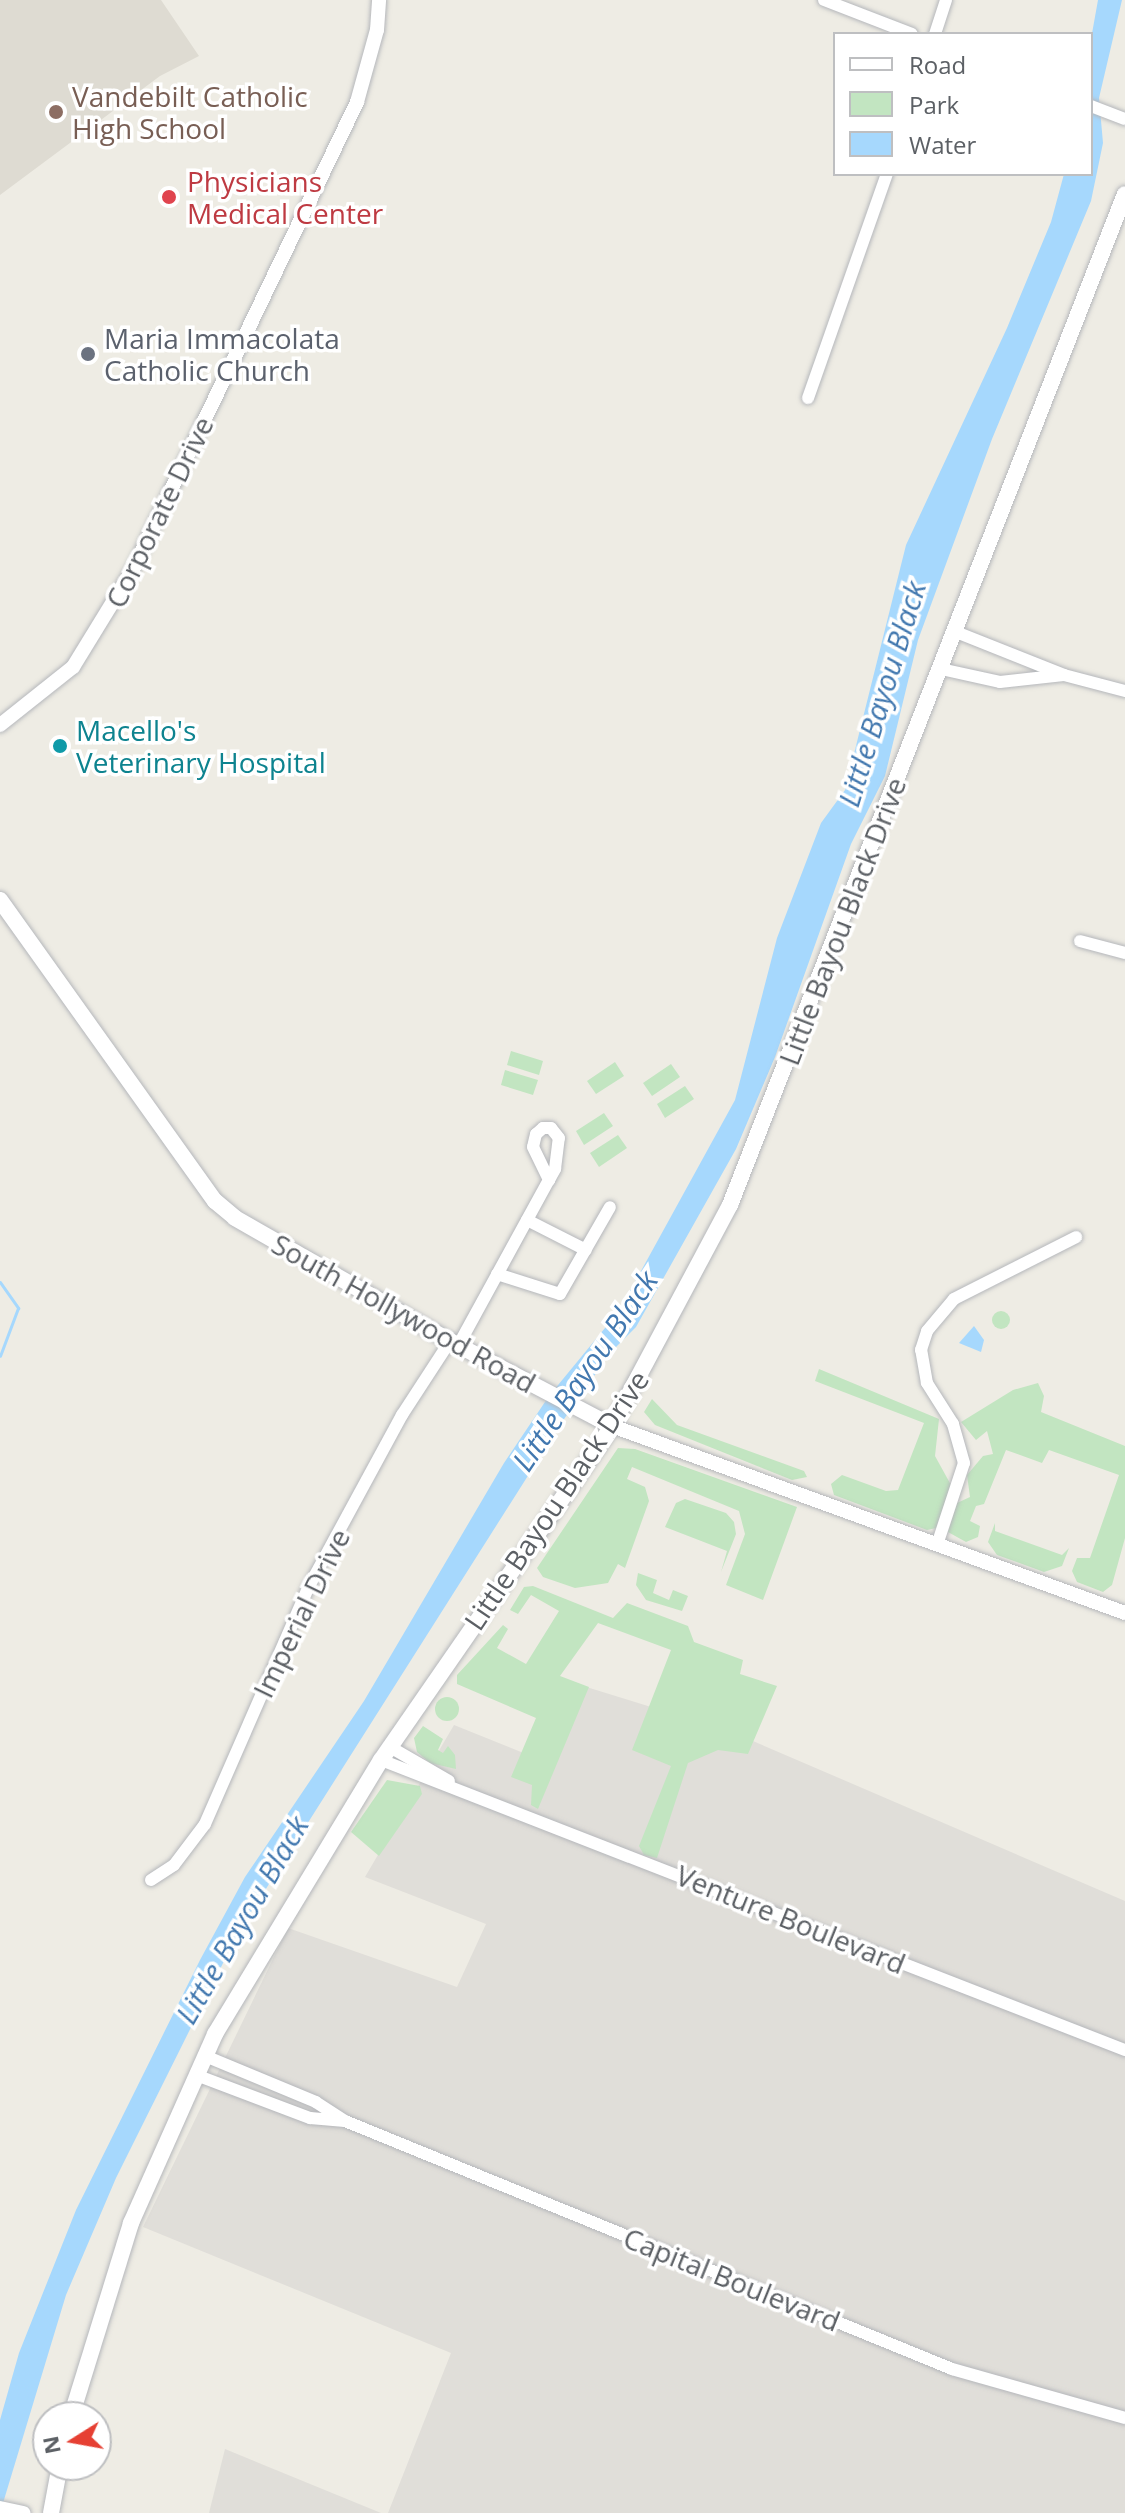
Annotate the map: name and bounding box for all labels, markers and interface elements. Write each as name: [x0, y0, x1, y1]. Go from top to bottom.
legend: [833, 32, 1093, 176]
text: Road: [909, 48, 966, 81]
place label: Vandebilt Catholic High School: [72, 79, 308, 145]
text: Park: [909, 88, 959, 121]
marker: Vandebilt Catholic High School: [47, 103, 65, 121]
text: Water: [909, 128, 976, 161]
place label: Physicians Medical Center: [187, 164, 383, 230]
marker: Physicians Medical Center: [158, 186, 180, 208]
place label: Maria Immacolata Catholic Church: [104, 321, 340, 387]
marker: Maria Immacolata Catholic Church: [79, 345, 97, 363]
street label: Corporate Drive: [98, 411, 220, 613]
water label: Little Bayou Black: [831, 577, 933, 811]
place label: Macello's Veterinary Hospital: [76, 713, 326, 779]
marker: Macello's Veterinary Hospital: [51, 737, 69, 755]
street label: Little Bayou Black Drive: [772, 772, 912, 1070]
street label: South Hollywood Road: [266, 1227, 542, 1399]
water label: Little Bayou Black: [505, 1264, 665, 1478]
street label: Little Bayou Black Drive: [457, 1364, 655, 1636]
street label: Imperial Drive: [246, 1523, 356, 1703]
water label: Little Bayou Black: [168, 1810, 316, 2030]
street label: Venture Boulevard: [672, 1858, 910, 1980]
street label: Capital Boulevard: [619, 2220, 845, 2338]
north arrow: [32, 2401, 112, 2481]
text: N: [34, 2434, 67, 2457]

